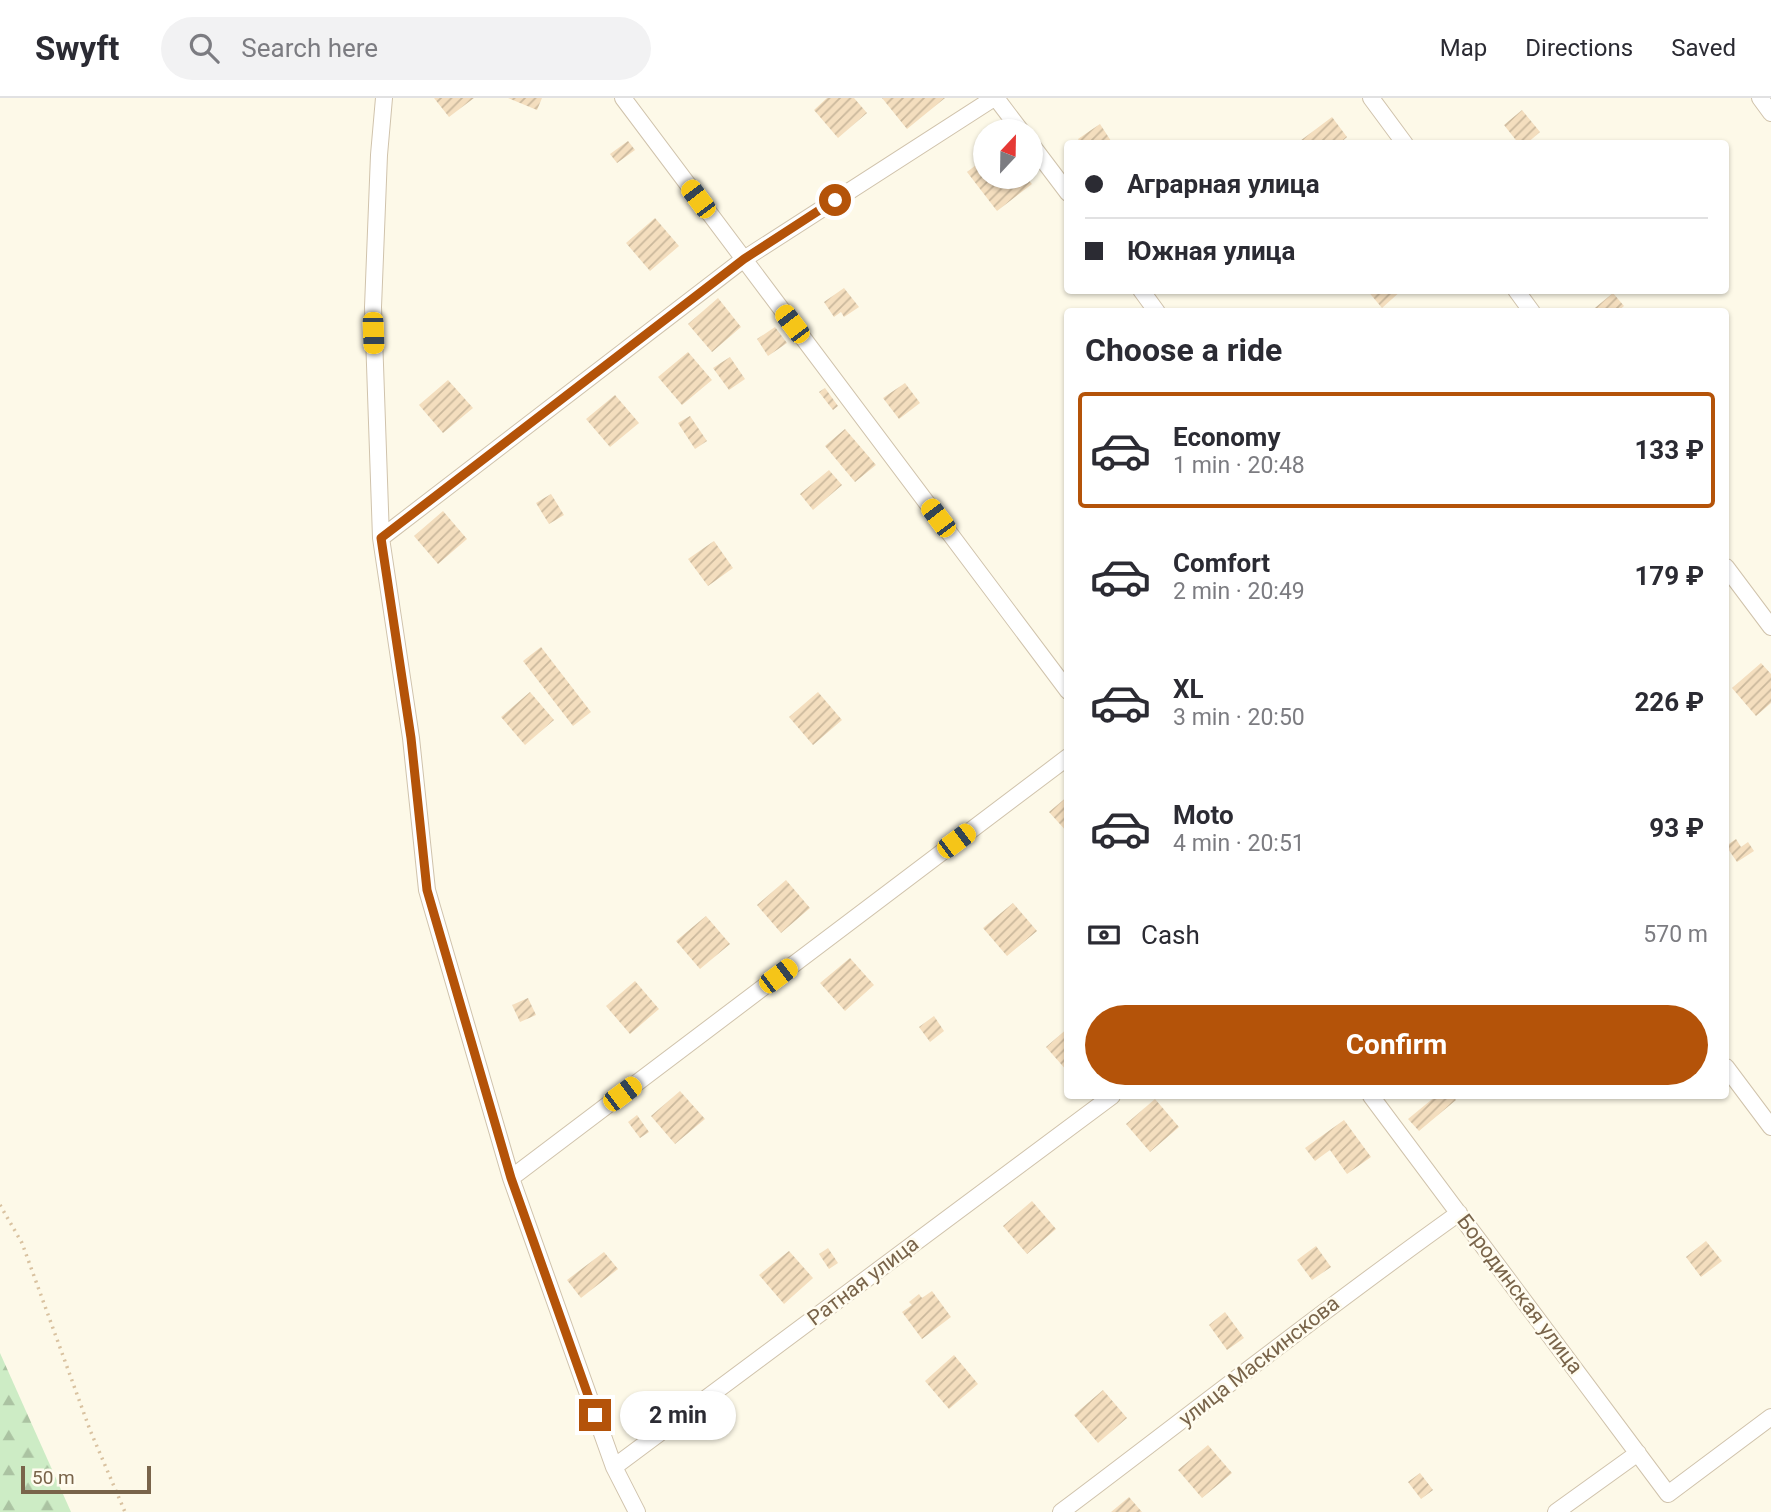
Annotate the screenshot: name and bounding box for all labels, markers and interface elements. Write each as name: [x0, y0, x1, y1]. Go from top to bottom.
search box: [161, 17, 651, 80]
text: Swyft: [35, 29, 119, 68]
icon: search: [185, 29, 223, 67]
text: Search here: [241, 33, 378, 63]
text: Map: [1440, 34, 1487, 62]
text: Directions: [1525, 34, 1633, 62]
text: Saved: [1671, 34, 1736, 62]
north arrow: [973, 119, 1043, 189]
map controls: [973, 119, 1043, 189]
text: Аграрная улица: [1127, 169, 1320, 199]
car: [677, 176, 720, 222]
route start: [819, 184, 851, 216]
text: Южная улица: [1127, 236, 1295, 266]
car: [771, 301, 814, 347]
car: [362, 312, 385, 354]
text: Choose a ride: [1085, 331, 1282, 369]
icon: car: [1089, 419, 1152, 482]
text: Economy: [1173, 422, 1280, 452]
text: 133 ₽: [1634, 435, 1704, 465]
text: 1 min · 20:48: [1173, 452, 1305, 479]
car: [917, 495, 960, 541]
icon: car: [1089, 545, 1152, 608]
text: Comfort: [1173, 548, 1270, 578]
text: 179 ₽: [1634, 561, 1704, 591]
text: 2 min · 20:49: [1173, 578, 1305, 605]
icon: car: [1089, 671, 1152, 734]
text: XL: [1173, 674, 1204, 704]
text: 226 ₽: [1634, 687, 1704, 717]
text: 3 min · 20:50: [1173, 704, 1305, 731]
icon: car: [1089, 797, 1152, 860]
text: Moto: [1173, 800, 1234, 830]
text: 93 ₽: [1649, 813, 1704, 843]
car: [933, 820, 980, 862]
text: 4 min · 20:51: [1173, 830, 1305, 857]
icon: cash: [1085, 916, 1123, 954]
text: Cash: [1141, 920, 1200, 950]
text: 570 m: [1643, 921, 1708, 948]
car: [755, 955, 802, 997]
button: Confirm: [1085, 1005, 1708, 1085]
car: [599, 1073, 646, 1115]
street label: Бородинская улица: [1452, 1210, 1588, 1378]
street label: Ратная улица: [803, 1232, 923, 1330]
street label: улица Маскинскова: [1174, 1291, 1344, 1431]
callout: 2 min: [620, 1390, 735, 1440]
route end: [579, 1399, 611, 1431]
text: 2 min: [649, 1402, 707, 1429]
scale bar: [21, 1463, 150, 1495]
text: 50 m: [32, 1466, 75, 1489]

